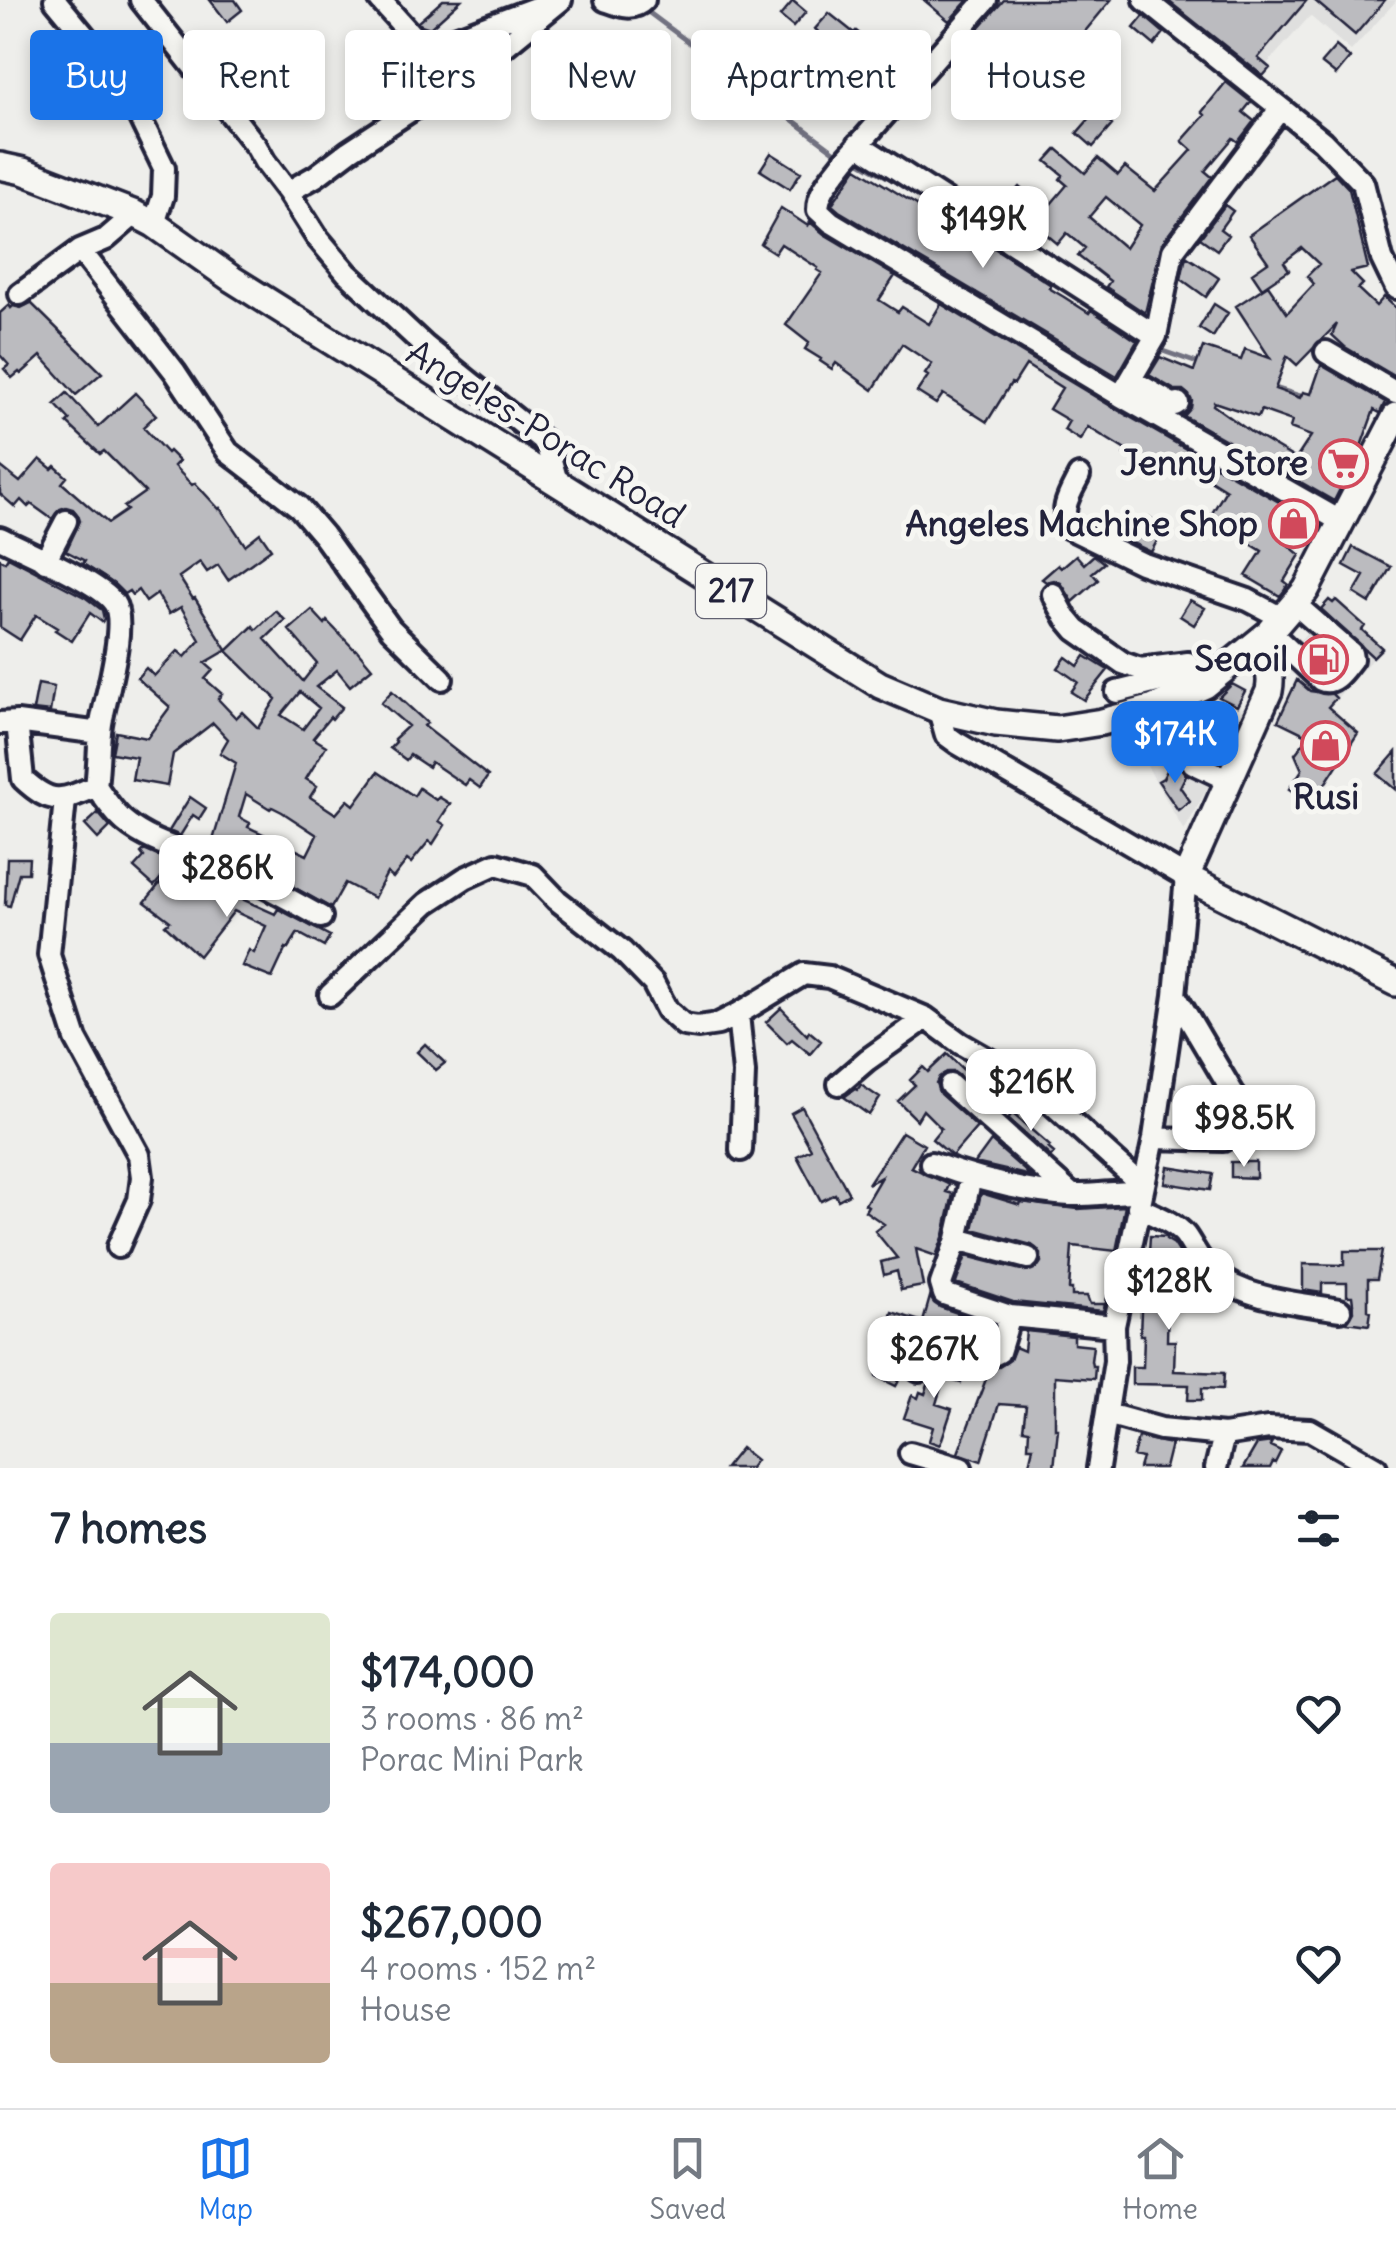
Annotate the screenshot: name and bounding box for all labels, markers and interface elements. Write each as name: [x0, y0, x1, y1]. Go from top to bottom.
chip: Buy: [30, 30, 163, 120]
chip: Rent: [183, 30, 325, 120]
chip: Filters: [345, 30, 511, 120]
chip: New: [531, 30, 671, 120]
chip: Apartment: [691, 30, 931, 120]
chip: House: [951, 30, 1121, 120]
pin: $149K: [913, 186, 1053, 271]
text: $149K: [940, 198, 1026, 239]
street label: Angeles-Porac Road: [399, 330, 694, 537]
supermarket icon: Jenny Store: [1317, 437, 1369, 489]
place label: Jenny Store: [1120, 440, 1308, 484]
shop icon: Angeles Machine Shop: [1267, 498, 1319, 550]
place label: Angeles Machine Shop: [905, 501, 1258, 545]
road number: 217: [696, 564, 766, 618]
fuel station icon: Seaoil: [1297, 633, 1349, 685]
place label: Seaoil: [1195, 636, 1288, 680]
pin: $174K: [1105, 701, 1245, 786]
text: $174K: [1133, 713, 1217, 754]
shop icon: Rusi: [1300, 719, 1352, 771]
place label: Rusi: [1293, 774, 1359, 818]
pin: $286K: [157, 835, 297, 920]
text: $286K: [181, 847, 273, 888]
pin: $216K: [961, 1049, 1101, 1134]
text: $216K: [988, 1061, 1074, 1102]
pin: $98.5K: [1163, 1085, 1325, 1170]
text: $98.5K: [1194, 1097, 1294, 1138]
pin: $128K: [1099, 1248, 1239, 1333]
text: $128K: [1126, 1260, 1212, 1301]
pin: $267K: [864, 1316, 1004, 1401]
text: $267K: [889, 1328, 979, 1369]
icon: filters: [1291, 1501, 1346, 1556]
text: 7 homes: [50, 1502, 207, 1554]
text: $174,000: [360, 1646, 535, 1698]
icon: home: [130, 1653, 250, 1773]
icon: heart: [1291, 1686, 1346, 1741]
text: 3 rooms · 86 m²: [360, 1698, 584, 1739]
text: Porac Mini Park: [360, 1739, 584, 1780]
text: $267,000: [360, 1896, 543, 1948]
icon: home: [130, 1903, 250, 2023]
icon: heart: [1291, 1936, 1346, 1991]
text: 4 rooms · 152 m²: [360, 1948, 596, 1989]
text: House: [360, 1989, 451, 2030]
tab: Map: [198, 2131, 253, 2227]
tab: Saved: [649, 2131, 726, 2227]
tab: Home: [1122, 2131, 1198, 2227]

